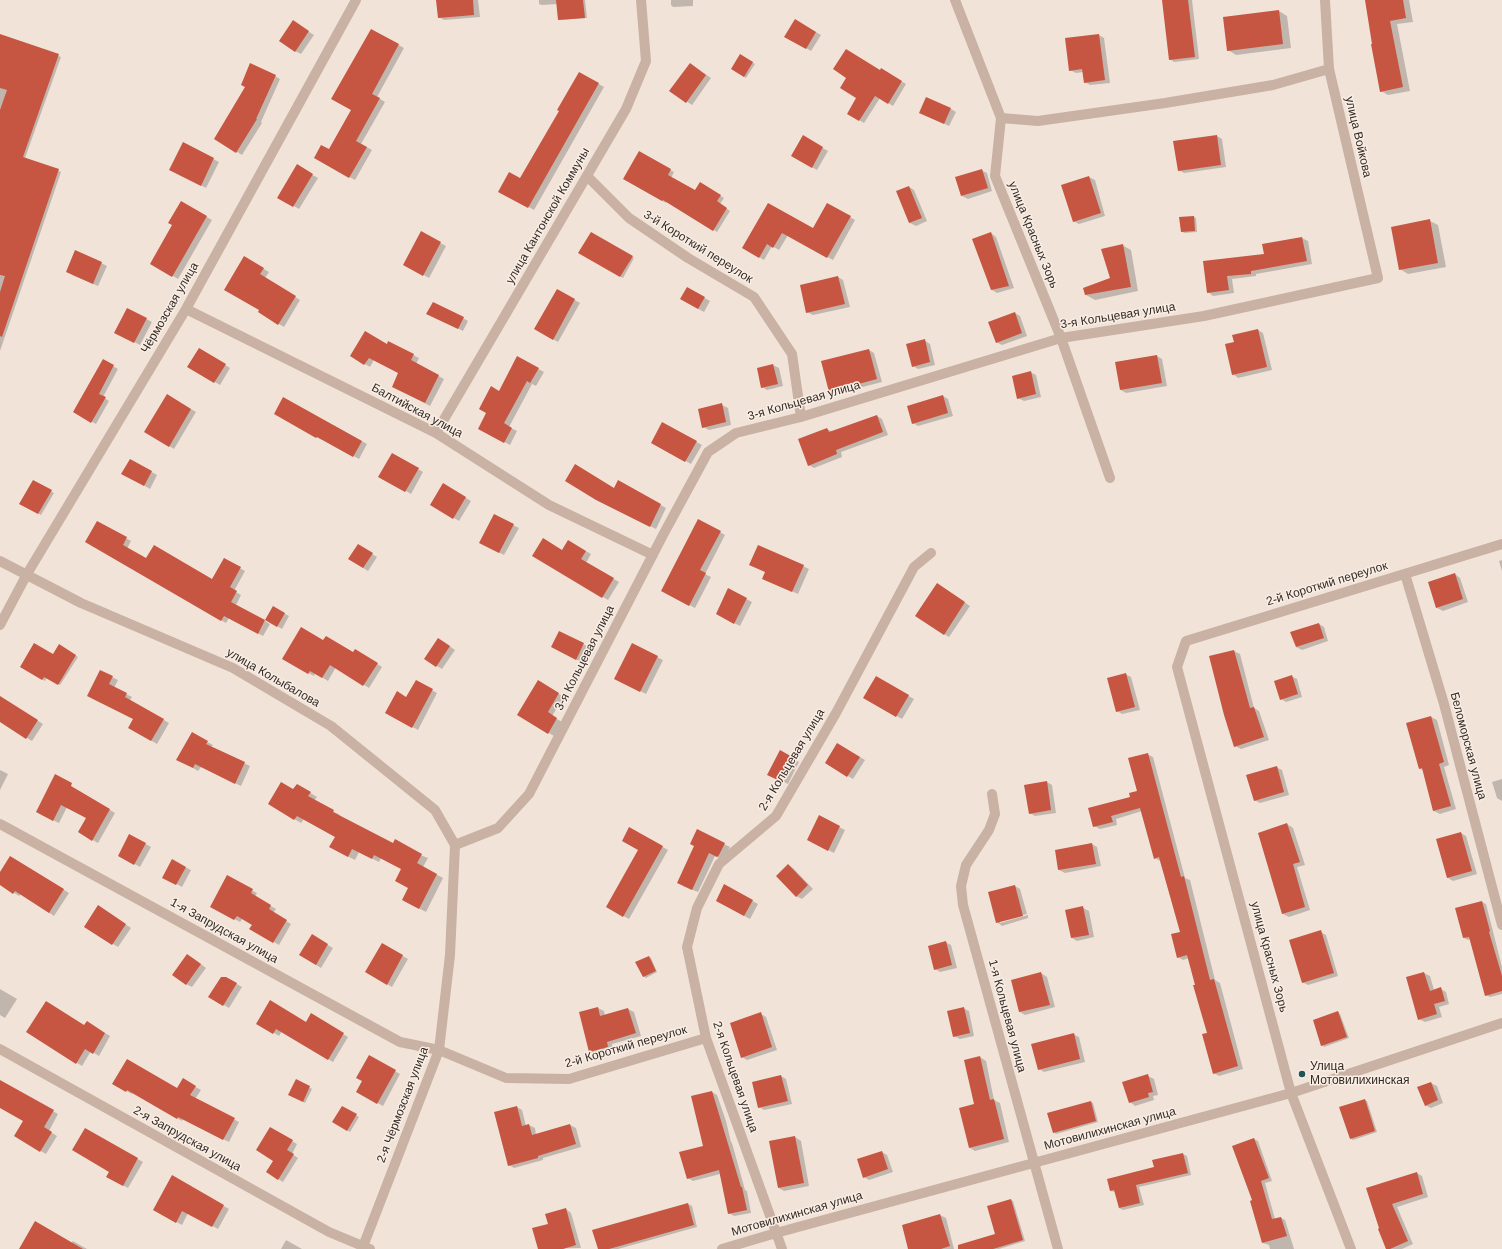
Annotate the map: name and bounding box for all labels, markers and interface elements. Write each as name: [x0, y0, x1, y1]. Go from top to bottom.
street label: улица Войкова: [1342, 95, 1374, 179]
street label: улица Кантонской Коммуны: [503, 145, 593, 287]
street label: улица Красных Зорь: [1005, 179, 1061, 291]
street label: 3-й Короткий переулок: [641, 207, 755, 287]
street label: Чёрмозская улица: [138, 260, 202, 356]
street label: 3-я Кольцевая улица: [1059, 300, 1177, 332]
street label: 3-я Кольцевая улица: [746, 378, 862, 424]
street label: Балтийская улица: [369, 381, 465, 441]
street label: 2-й Короткий переулок: [1265, 559, 1389, 609]
street label: 3-я Кольцевая улица: [552, 603, 618, 713]
street label: улица Колыбалова: [224, 645, 322, 711]
street label: Беломорская улица: [1447, 691, 1489, 801]
street label: 2-я Кольцевая улица: [756, 706, 828, 814]
street label: 1-я Запрудская улица: [168, 895, 280, 967]
street label: улица Красных Зорь: [1247, 900, 1291, 1014]
street label: 1-я Кольцевая улица: [985, 958, 1029, 1074]
street label: 2-я Кольцевая улица: [709, 1020, 761, 1134]
street label: 2-й Короткий переулок: [563, 1023, 689, 1071]
street label: 2-я Чёрмозская улица: [374, 1045, 432, 1165]
place label: Улица Мотовилихинская: [1310, 1060, 1409, 1088]
marker: Улица Мотовилихинская: [1297, 1069, 1307, 1079]
street label: 2-я Запрудская улица: [131, 1103, 243, 1175]
street label: Мотовилихинская улица: [1043, 1104, 1177, 1154]
street label: Мотовилихинская улица: [730, 1188, 864, 1240]

